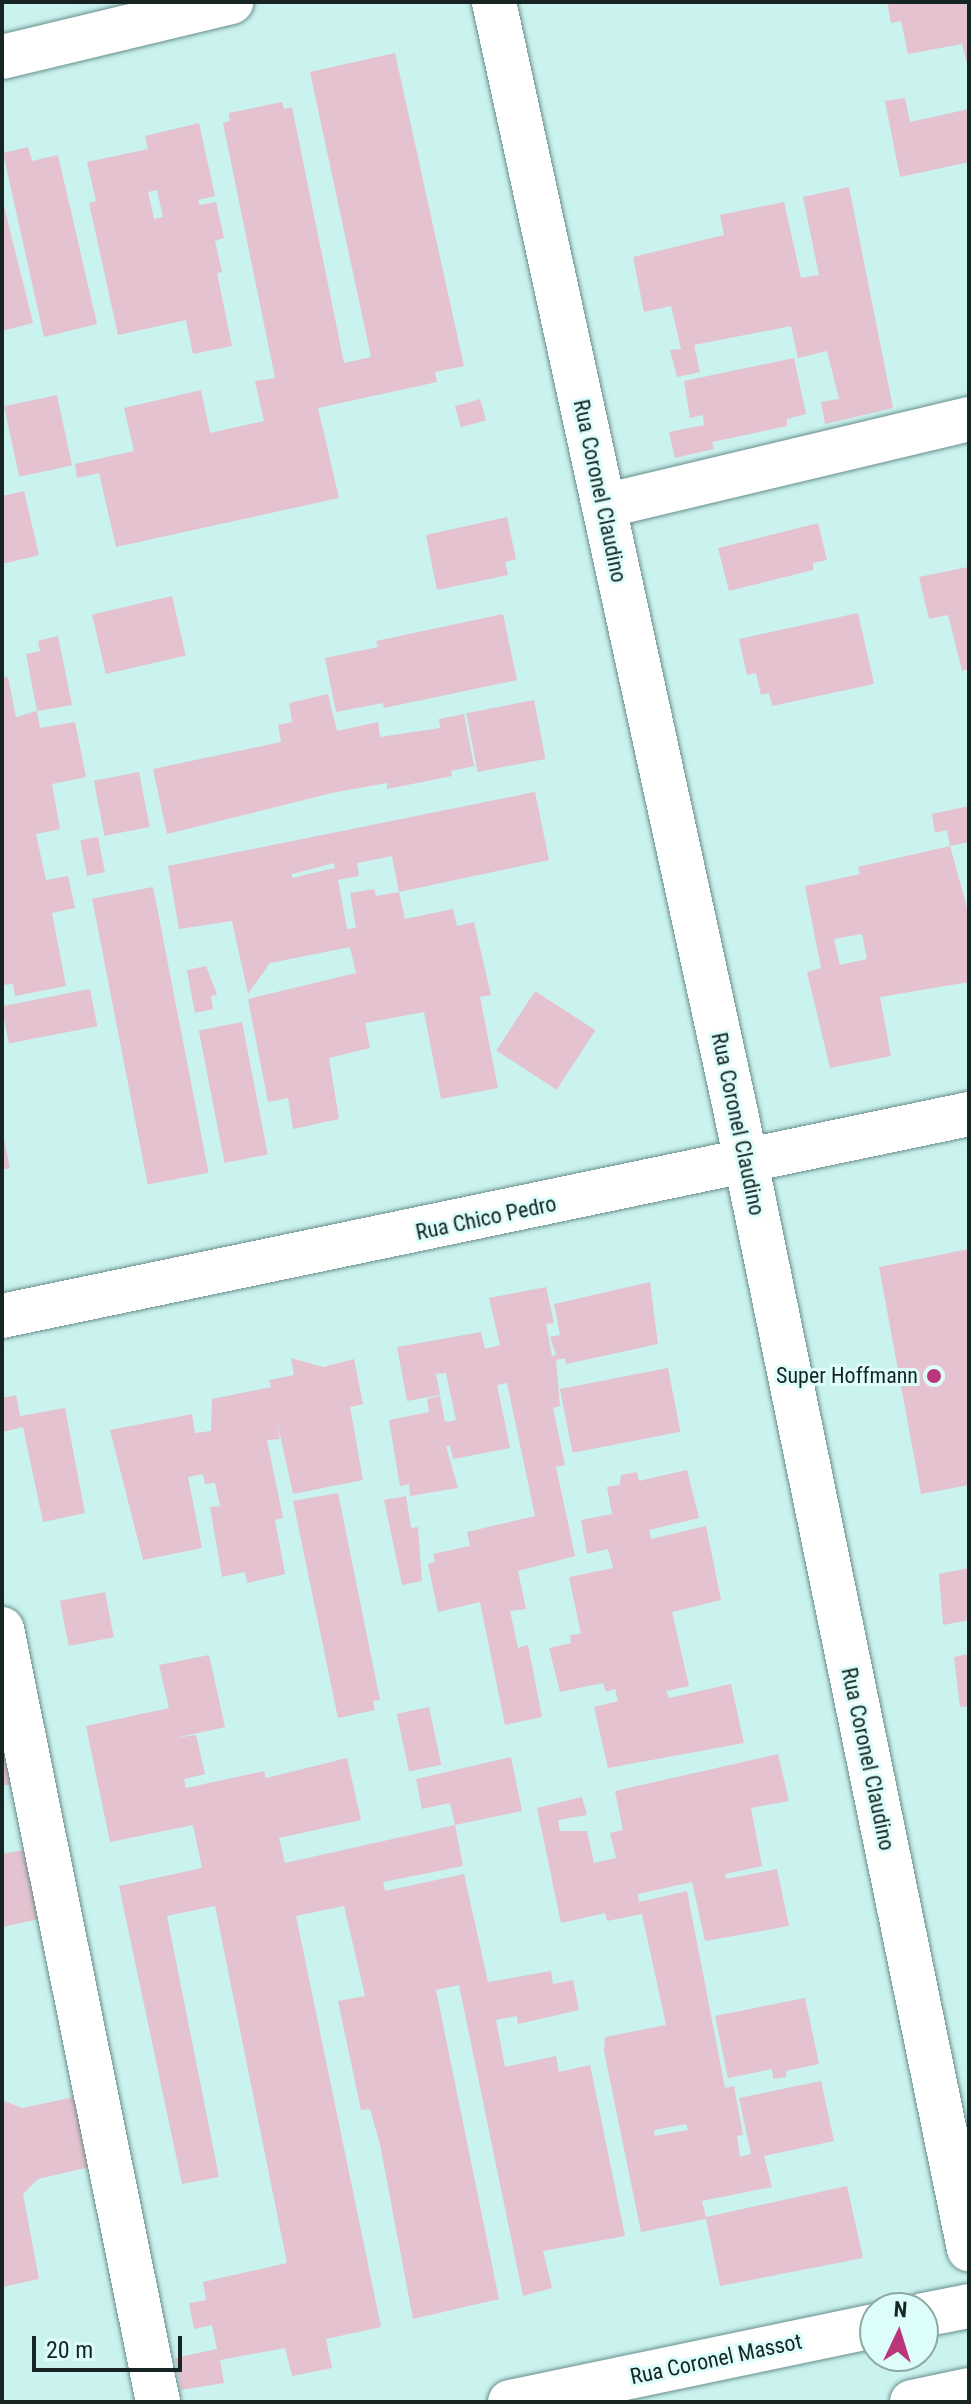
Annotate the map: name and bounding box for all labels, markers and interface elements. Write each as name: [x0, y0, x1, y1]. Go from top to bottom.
street label: Rua Coronel Claudino: [568, 397, 632, 585]
street label: Rua Coronel Claudino: [706, 1030, 770, 1218]
street label: Rua Chico Pedro: [413, 1190, 559, 1246]
place label: Super Hoffmann: [776, 1363, 918, 1389]
marker: Super Hoffmann: [925, 1367, 943, 1385]
street label: Rua Coronel Claudino: [836, 1665, 900, 1853]
north arrow: [859, 2292, 939, 2372]
text: N: [893, 2297, 908, 2322]
scale bar: [36, 2320, 186, 2370]
street label: Rua Coronel Massot: [628, 2328, 804, 2390]
text: 20 m: [46, 2336, 93, 2364]

